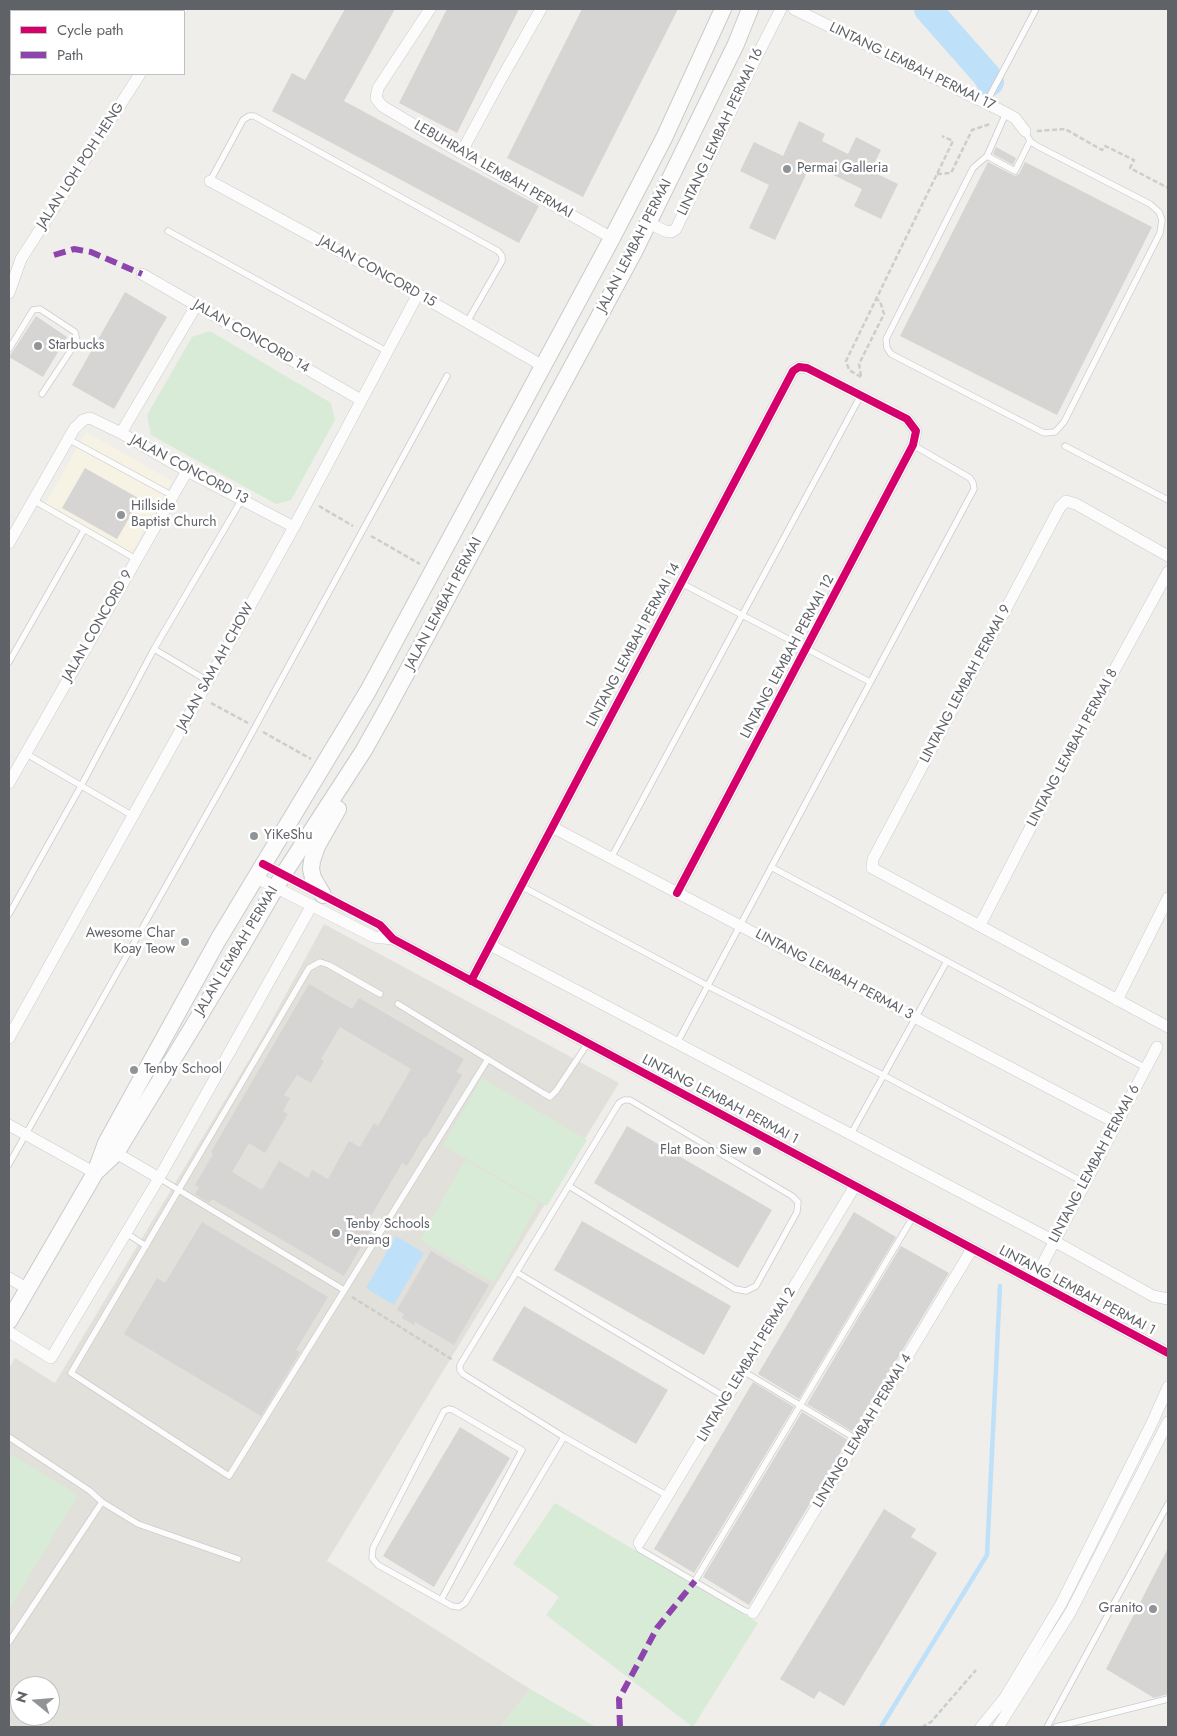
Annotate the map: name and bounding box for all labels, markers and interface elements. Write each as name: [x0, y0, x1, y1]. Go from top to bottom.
legend: [10, 10, 185, 75]
text: Cycle path: [57, 19, 124, 41]
street label: LINTANG LEMBAH PERMAI 17: [826, 19, 998, 115]
text: Path: [57, 44, 83, 66]
street label: LINTANG LEMBAH PERMAI 16: [675, 46, 767, 218]
street label: JALAN LOH POH HENG: [34, 100, 128, 232]
street label: LEBUHRAYA LEMBAH PERMAI: [411, 118, 575, 222]
place label: Permai Galleria: [797, 161, 888, 177]
marker: Permai Galleria: [781, 163, 793, 175]
street label: JALAN LEMBAH PERMAI: [594, 177, 676, 315]
street label: JALAN CONCORD 15: [315, 233, 439, 311]
street label: JALAN CONCORD 14: [190, 297, 312, 377]
place label: Starbucks: [48, 338, 104, 354]
marker: Starbucks: [32, 340, 44, 352]
street label: JALAN CONCORD 13: [127, 432, 251, 508]
place label: Hillside Baptist Church: [131, 499, 217, 532]
marker: Hillside Baptist Church: [115, 509, 127, 521]
street label: JALAN LEMBAH PERMAI: [402, 535, 486, 673]
street label: LINTANG LEMBAH PERMAI 14: [584, 560, 684, 730]
street label: JALAN CONCORD 9: [59, 568, 137, 684]
street label: LINTANG LEMBAH PERMAI 12: [738, 572, 838, 742]
street label: JALAN SAM AH CHOW: [174, 600, 258, 734]
street label: LINTANG LEMBAH PERMAI 9: [917, 602, 1015, 766]
street label: LINTANG LEMBAH PERMAI 8: [1024, 666, 1122, 830]
place label: YiKeShu: [264, 828, 313, 844]
marker: YiKeShu: [248, 830, 260, 842]
street label: JALAN LEMBAH PERMAI: [192, 884, 282, 1018]
place label: Awesome Char Koay Teow: [86, 926, 175, 959]
street label: LINTANG LEMBAH PERMAI 3: [752, 926, 916, 1024]
marker: Awesome Char Koay Teow: [179, 936, 191, 948]
street label: LINTANG LEMBAH PERMAI 1: [639, 1052, 801, 1148]
place label: Tenby School: [144, 1062, 222, 1078]
marker: Tenby School: [128, 1064, 140, 1076]
street label: LINTANG LEMBAH PERMAI 6: [1046, 1082, 1144, 1246]
place label: Flat Boon Siew: [660, 1143, 747, 1159]
marker: Flat Boon Siew: [751, 1145, 763, 1157]
place label: Tenby Schools Penang: [346, 1217, 430, 1250]
marker: Tenby Schools Penang: [330, 1227, 342, 1239]
street label: LINTANG LEMBAH PERMAI 1: [996, 1243, 1158, 1339]
street label: LINTANG LEMBAH PERMAI 2: [694, 1285, 800, 1445]
street label: LINTANG LEMBAH PERMAI 4: [810, 1351, 916, 1511]
place label: Granito: [1099, 1601, 1143, 1617]
marker: Granito: [1147, 1603, 1159, 1615]
north arrow: [10, 1676, 60, 1726]
text: N: [10, 1689, 33, 1705]

